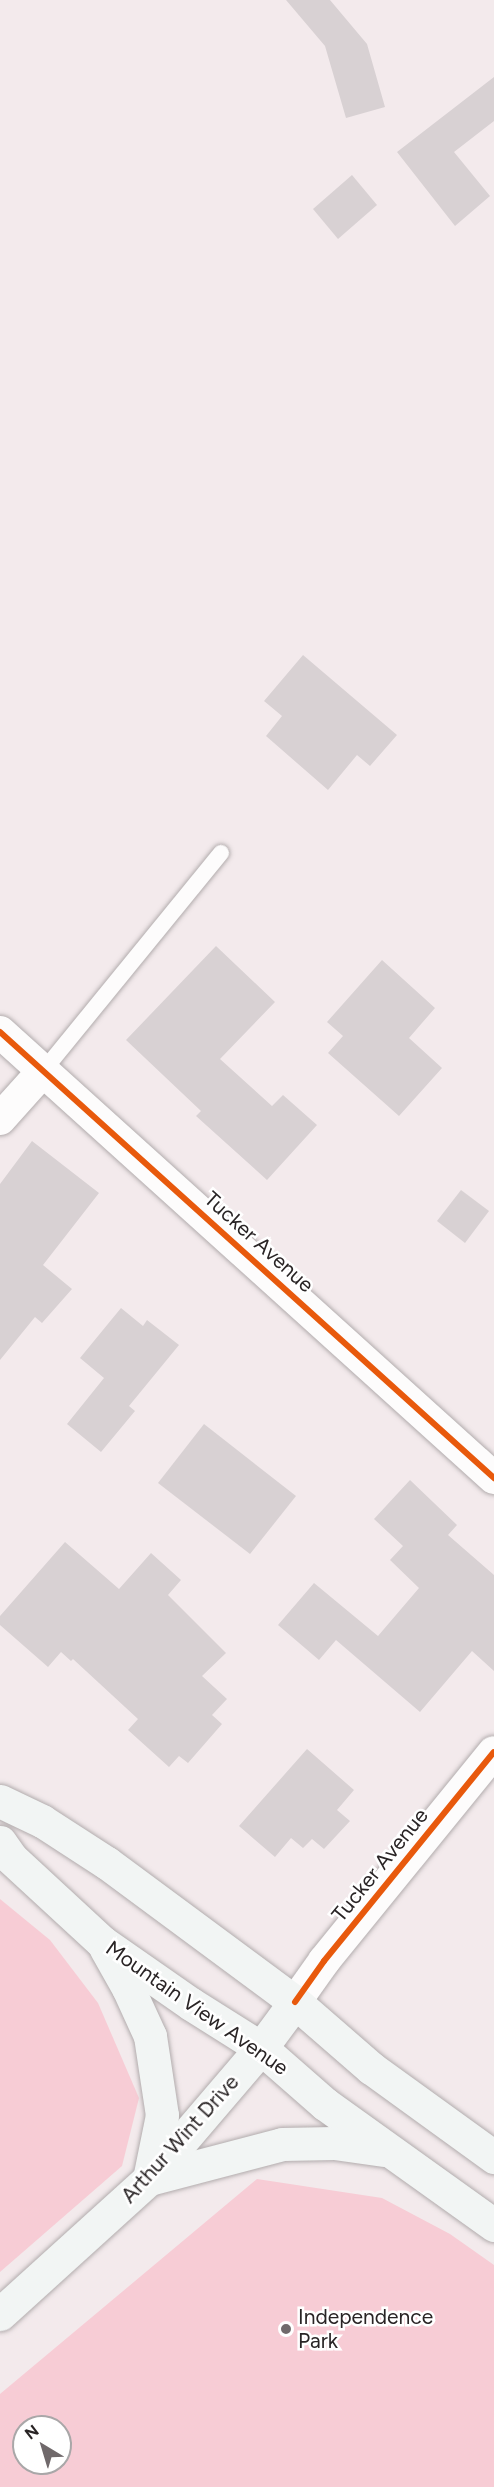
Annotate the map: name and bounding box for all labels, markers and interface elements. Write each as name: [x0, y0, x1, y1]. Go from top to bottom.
street label: Tucker Avenue: [199, 1186, 319, 1298]
street label: Tucker Avenue: [327, 1803, 433, 1927]
street label: Mountain View Avenue: [101, 1935, 293, 2081]
street label: Arthur Wint Drive: [116, 2070, 244, 2208]
place label: Independence Park: [298, 2304, 433, 2354]
marker: Independence Park: [279, 2322, 293, 2336]
north arrow: [12, 2415, 72, 2475]
text: N: [21, 2421, 43, 2443]

